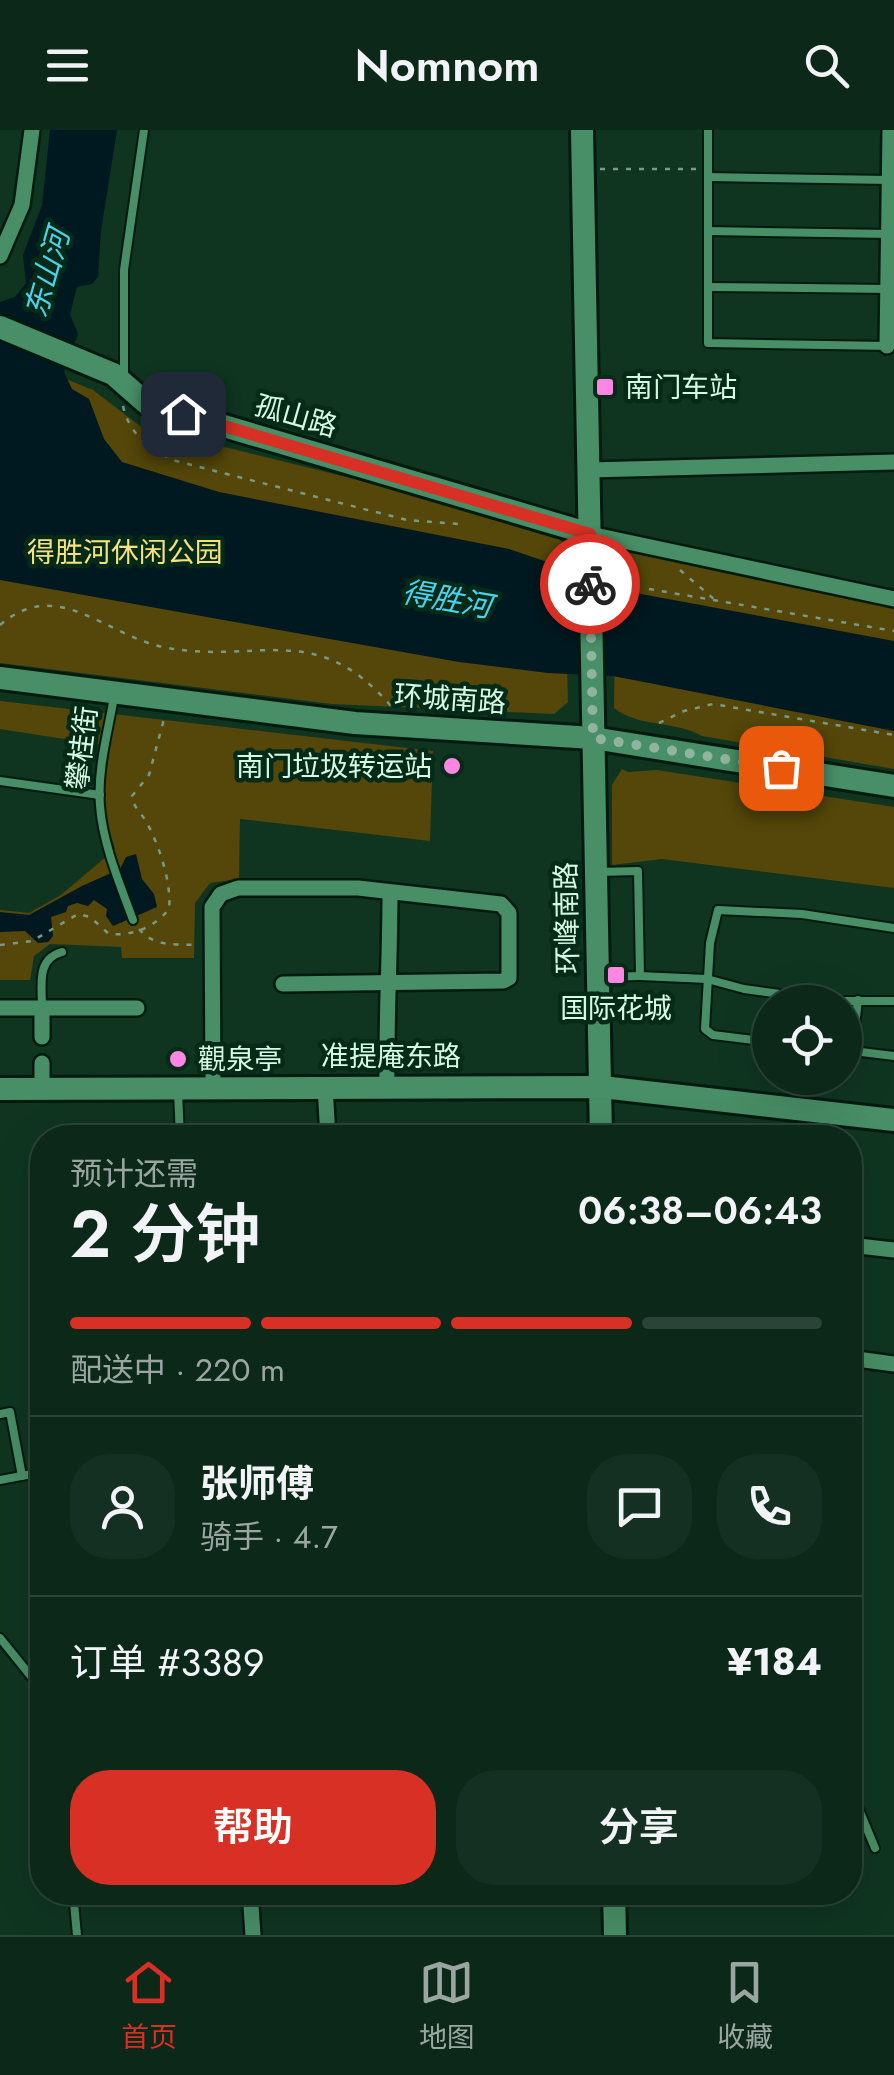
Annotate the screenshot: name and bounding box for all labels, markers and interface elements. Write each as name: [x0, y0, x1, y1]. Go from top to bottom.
text: Nomnom: [354, 33, 540, 98]
icon: menu: [40, 38, 95, 93]
icon: search: [799, 38, 854, 93]
water label: 东山河: [14, 219, 81, 322]
place label: 南门车站: [625, 367, 737, 408]
pin: [141, 372, 226, 457]
marker: 南门车站: [594, 376, 616, 398]
street label: 孤山路: [250, 385, 342, 447]
icon: home: [156, 387, 211, 442]
park label: 得胜河休闲公园: [27, 532, 223, 573]
courier: [540, 534, 640, 634]
icon: bike: [563, 557, 618, 612]
water label: 得胜河: [399, 570, 500, 629]
street label: 环城南路: [393, 675, 507, 723]
street label: 攀桂街: [57, 704, 107, 792]
pin: [739, 726, 824, 811]
icon: bag: [754, 741, 809, 796]
place label: 南门垃圾转运站: [236, 746, 432, 787]
marker: 南门垃圾转运站: [441, 755, 463, 777]
street label: 环峰南路: [546, 862, 588, 974]
marker: 国际花城: [605, 964, 627, 986]
map controls: [752, 985, 862, 1095]
button: locate: [752, 985, 862, 1095]
place label: 国际花城: [560, 988, 672, 1029]
street label: 准提庵东路: [321, 1036, 461, 1077]
place label: 觀泉亭: [198, 1039, 282, 1080]
marker: 觀泉亭: [167, 1048, 189, 1070]
text: 预计还需: [70, 1151, 198, 1197]
text: 06:38–06:43: [578, 1183, 822, 1238]
text: 2 分钟: [70, 1187, 260, 1281]
text: 配送中 · 220 m: [70, 1347, 285, 1393]
button: person: [70, 1454, 175, 1559]
button: chat: [587, 1454, 692, 1559]
button: phone: [717, 1454, 822, 1559]
text: 张师傅: [200, 1456, 314, 1511]
text: 骑手 · 4.7: [200, 1514, 338, 1560]
text: ¥184: [727, 1634, 822, 1689]
text: 订单 #3389: [70, 1635, 265, 1690]
button: 帮助: [70, 1770, 436, 1885]
button: 分享: [456, 1770, 822, 1885]
tab: 首页: [121, 1955, 177, 2058]
tab: 地图: [419, 1955, 475, 2058]
tab: 收藏: [717, 1955, 773, 2058]

